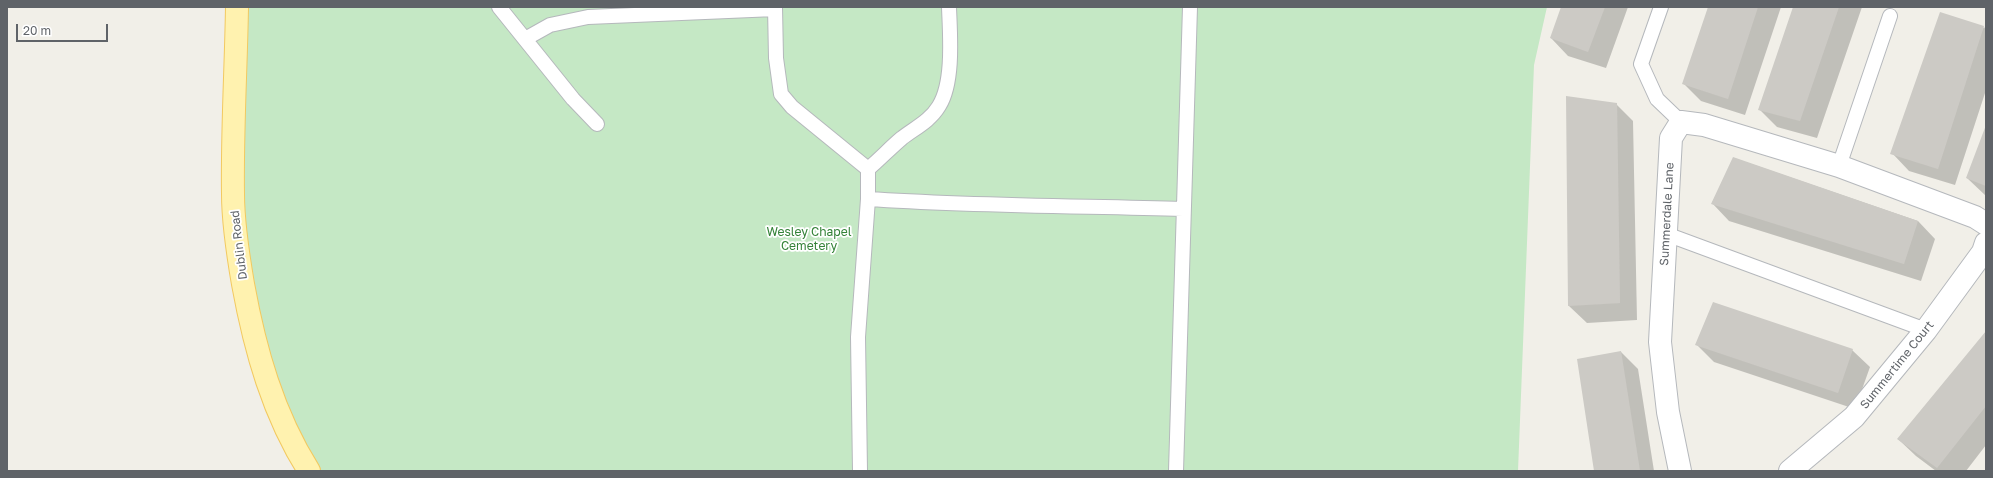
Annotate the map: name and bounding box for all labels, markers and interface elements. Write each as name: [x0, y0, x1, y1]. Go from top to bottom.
scale bar: [18, 16, 110, 42]
text: 20 m: [23, 23, 51, 38]
street label: Summerdale Lane: [1657, 162, 1677, 266]
street label: Dublin Road: [228, 209, 250, 281]
park label: Wesley Chapel Cemetery: [766, 225, 852, 253]
street label: Summertime Court: [1857, 318, 1937, 412]

